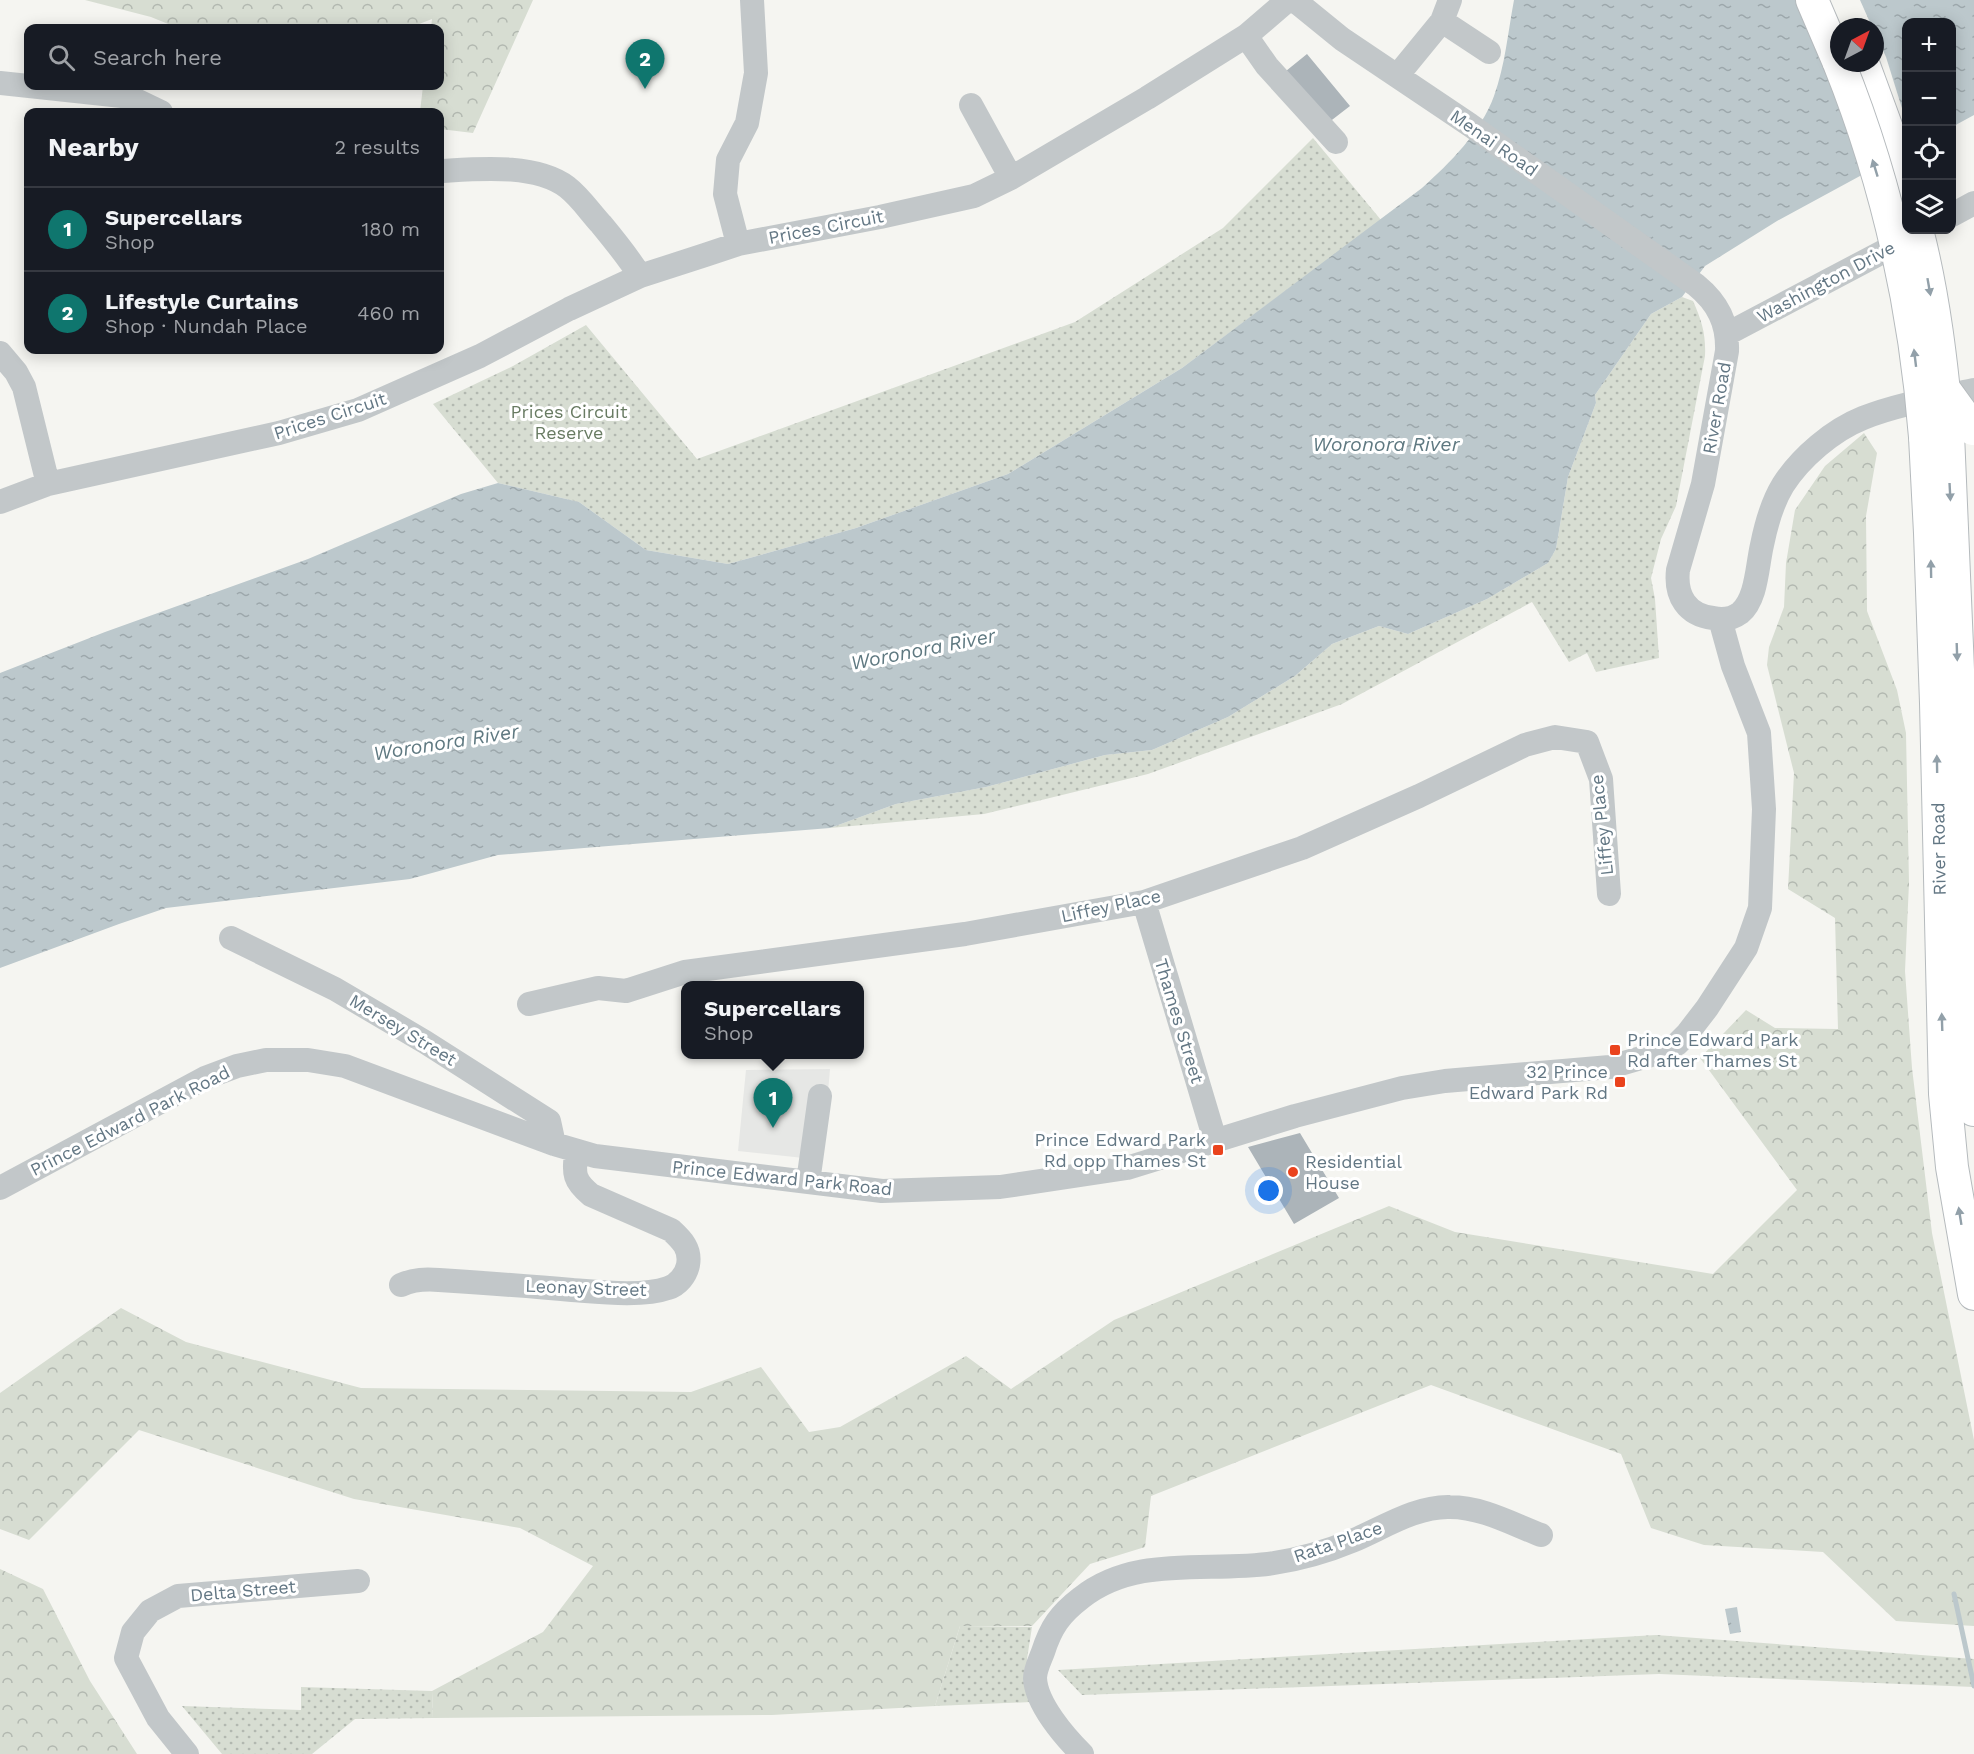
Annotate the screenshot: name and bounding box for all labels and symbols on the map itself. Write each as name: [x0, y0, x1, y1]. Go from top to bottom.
north arrow: [1830, 18, 1884, 72]
pin: 2: [626, 40, 664, 89]
street label: Menai Road: [1447, 105, 1542, 180]
one-way arrow: [1870, 159, 1879, 177]
street label: Prices Circuit: [767, 205, 886, 248]
street label: Washington Drive: [1753, 236, 1898, 327]
one-way arrow: [1925, 277, 1934, 296]
one-way arrow: [1911, 348, 1920, 367]
street label: River Road: [1698, 360, 1735, 456]
street label: Prices Circuit: [271, 387, 389, 444]
park label: Prices Circuit Reserve: [511, 401, 628, 443]
water label: Woronora River: [1313, 432, 1461, 456]
one-way arrow: [1946, 483, 1955, 502]
one-way arrow: [1927, 560, 1936, 579]
water label: Woronora River: [849, 623, 999, 675]
one-way arrow: [1952, 643, 1961, 662]
water label: Woronora River: [372, 718, 522, 765]
one-way arrow: [1932, 755, 1942, 774]
street label: Liffey Place: [1586, 773, 1617, 877]
street label: River Road: [1927, 802, 1950, 896]
street label: Liffey Place: [1059, 885, 1163, 926]
street label: Thames Street: [1151, 956, 1209, 1086]
street label: Mersey Street: [346, 989, 461, 1070]
one-way arrow: [1938, 1013, 1947, 1032]
place label: Prince Edward Park Rd after Thames St: [1627, 1029, 1799, 1071]
marker: Prince Edward Park Rd after Thames St: [1608, 1043, 1622, 1057]
street label: Prince Edward Park Road: [26, 1061, 233, 1180]
place label: 32 Prince Edward Park Rd: [1469, 1061, 1608, 1103]
marker: 32 Prince Edward Park Rd: [1613, 1075, 1627, 1089]
pin: 1: [754, 1078, 792, 1128]
place label: Prince Edward Park Rd opp Thames St: [1034, 1129, 1206, 1171]
marker: Prince Edward Park Rd opp Thames St: [1211, 1143, 1225, 1157]
place label: Residential House: [1305, 1151, 1403, 1193]
street label: Prince Edward Park Road: [671, 1155, 893, 1200]
marker: Residential House: [1286, 1165, 1300, 1179]
your location: [1254, 1176, 1283, 1205]
one-way arrow: [1955, 1207, 1964, 1226]
street label: Leonay Street: [525, 1275, 648, 1300]
street label: Rata Place: [1291, 1517, 1385, 1566]
street label: Delta Street: [189, 1575, 297, 1606]

